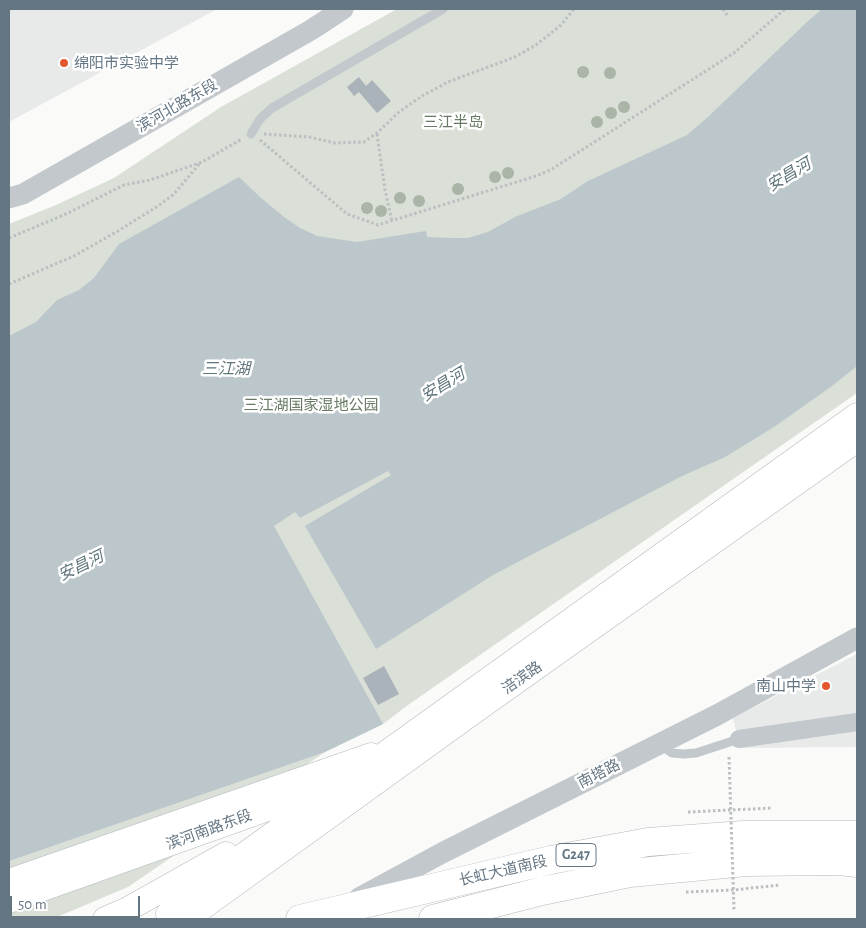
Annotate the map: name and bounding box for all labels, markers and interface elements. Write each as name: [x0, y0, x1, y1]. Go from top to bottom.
place label: 绵阳市实验中学: [74, 54, 179, 72]
marker: 绵阳市实验中学: [58, 57, 70, 69]
street label: 滨河北路东段: [134, 76, 220, 136]
park label: 三江半岛: [423, 113, 483, 131]
water label: 安昌河: [763, 154, 815, 196]
water label: 三江湖: [202, 359, 250, 379]
water label: 安昌河: [417, 364, 469, 406]
park label: 三江湖国家湿地公园: [244, 396, 378, 414]
water label: 安昌河: [55, 547, 107, 585]
street label: 涪滨路: [498, 658, 546, 698]
place label: 南山中学: [756, 677, 816, 695]
marker: 南山中学: [820, 680, 832, 692]
street label: 南塔路: [575, 756, 623, 792]
street label: 滨河南路东段: [164, 806, 254, 854]
road number: G247: [556, 844, 596, 866]
street label: 长虹大道南段: [457, 852, 549, 890]
scale bar: [12, 886, 142, 918]
text: 50 m: [18, 897, 47, 912]

